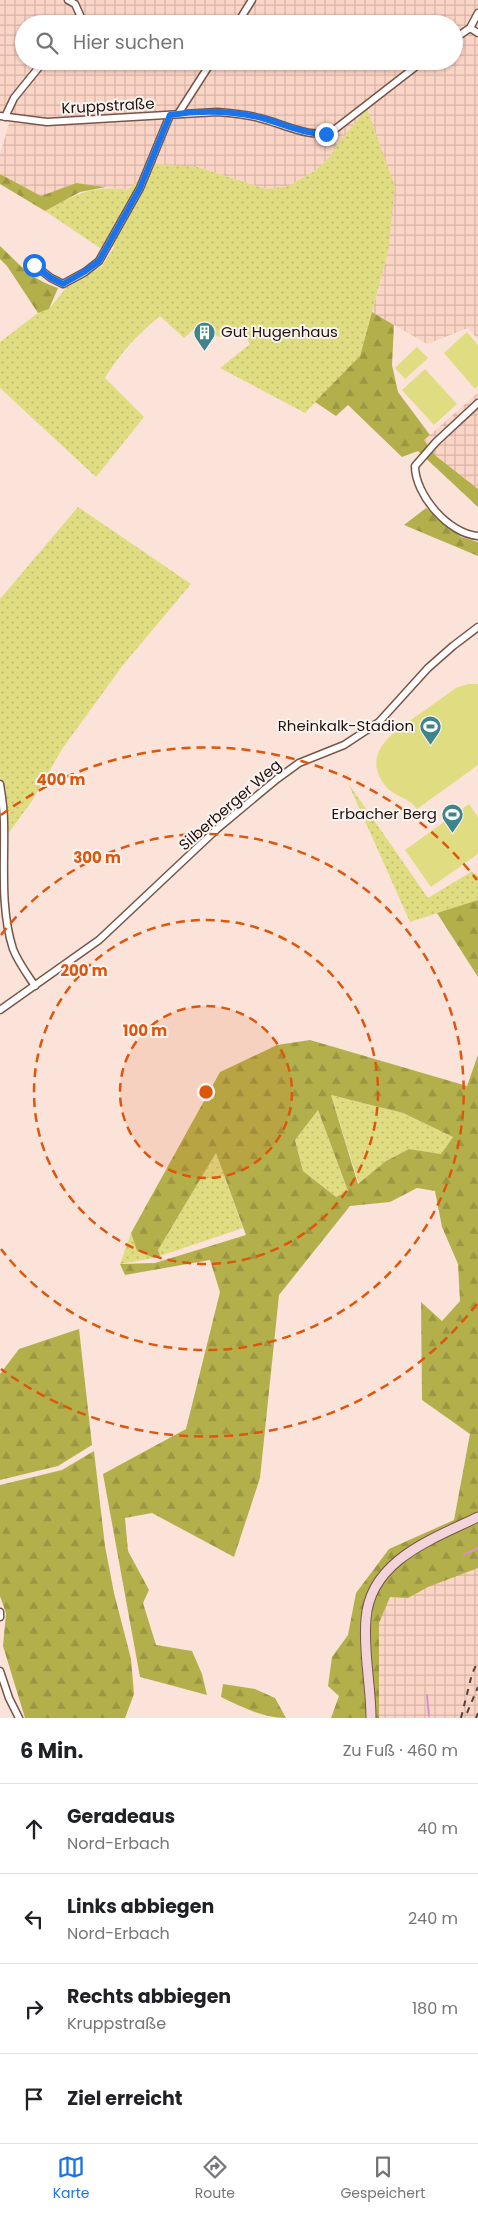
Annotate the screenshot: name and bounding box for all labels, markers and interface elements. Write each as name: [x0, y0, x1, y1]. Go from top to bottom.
search box: [15, 15, 463, 70]
icon: search: [33, 29, 61, 57]
text: Hier suchen: [73, 29, 184, 56]
street label: Kruppstraße: [61, 93, 155, 118]
route end: [315, 123, 338, 146]
route start: [23, 254, 46, 277]
building icon: Gut Hugenhaus: [193, 320, 217, 351]
place label: Gut Hugenhaus: [221, 321, 338, 342]
sports icon: Rheinkalk-Stadion: [418, 714, 442, 745]
place label: Rheinkalk-Stadion: [278, 715, 414, 736]
street label: Silberberger Weg: [174, 754, 285, 855]
text: 400 m: [37, 769, 86, 790]
sports icon: Erbacher Berg: [441, 802, 465, 833]
place label: Erbacher Berg: [332, 803, 437, 824]
text: 300 m: [73, 847, 121, 868]
text: 200 m: [60, 960, 108, 981]
text: 100 m: [123, 1020, 167, 1041]
centre of rings: [197, 1083, 215, 1101]
text: 6 Min.: [20, 1736, 83, 1765]
text: Zu Fuß · 460 m: [343, 1739, 458, 1762]
text: Geradeaus: [67, 1803, 175, 1830]
icon: ahead: [20, 1815, 48, 1843]
text: 40 m: [417, 1817, 458, 1840]
text: Nord-Erbach: [67, 1832, 170, 1855]
text: Links abbiegen: [67, 1893, 214, 1920]
icon: left: [20, 1905, 48, 1933]
text: 240 m: [408, 1907, 458, 1930]
text: Nord-Erbach: [67, 1922, 170, 1945]
text: Rechts abbiegen: [67, 1983, 231, 2010]
icon: right: [20, 1995, 48, 2023]
text: 180 m: [412, 1997, 458, 2020]
text: Kruppstraße: [67, 2012, 166, 2035]
icon: arrive: [20, 2085, 48, 2113]
text: Ziel erreicht: [67, 2085, 183, 2112]
tab: Karte: [53, 2153, 90, 2204]
tab: Route: [195, 2153, 235, 2204]
tab: Gespeichert: [340, 2153, 425, 2204]

